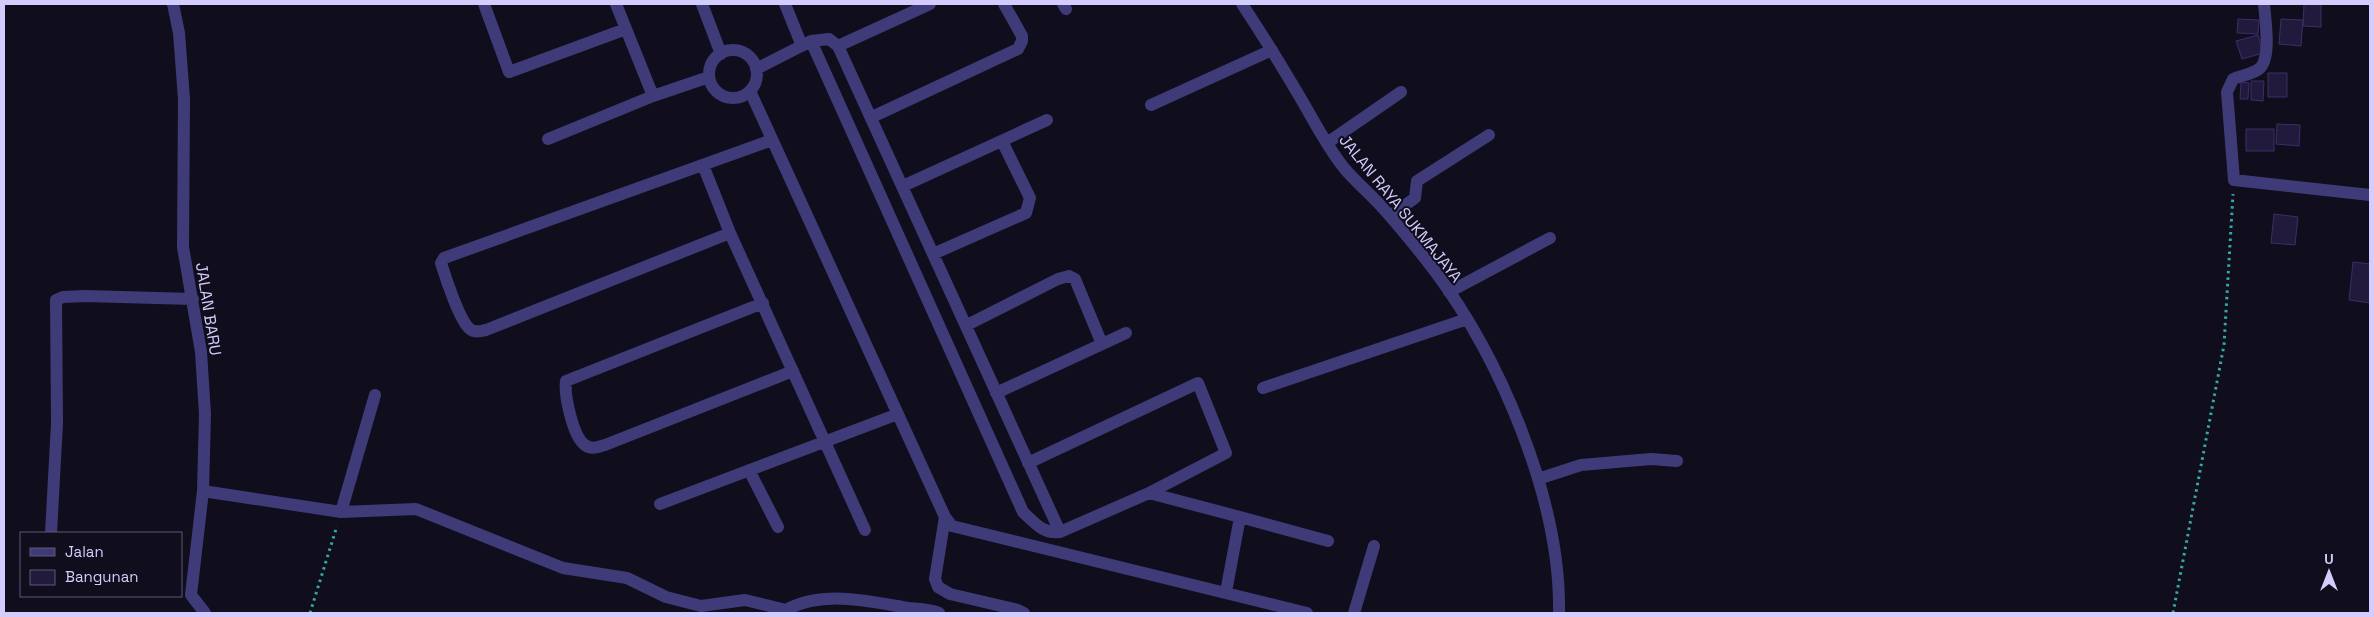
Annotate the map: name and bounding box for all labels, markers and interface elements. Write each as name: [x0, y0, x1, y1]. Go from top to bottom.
street label: JALAN RAYA SUKMAJAYA: [1334, 130, 1467, 287]
street label: JALAN BARU: [191, 261, 226, 357]
legend: [20, 532, 182, 597]
text: Jalan: [65, 542, 104, 561]
north arrow: [2304, 547, 2354, 597]
text: U: [2324, 550, 2334, 568]
text: Bangunan: [65, 567, 139, 586]

